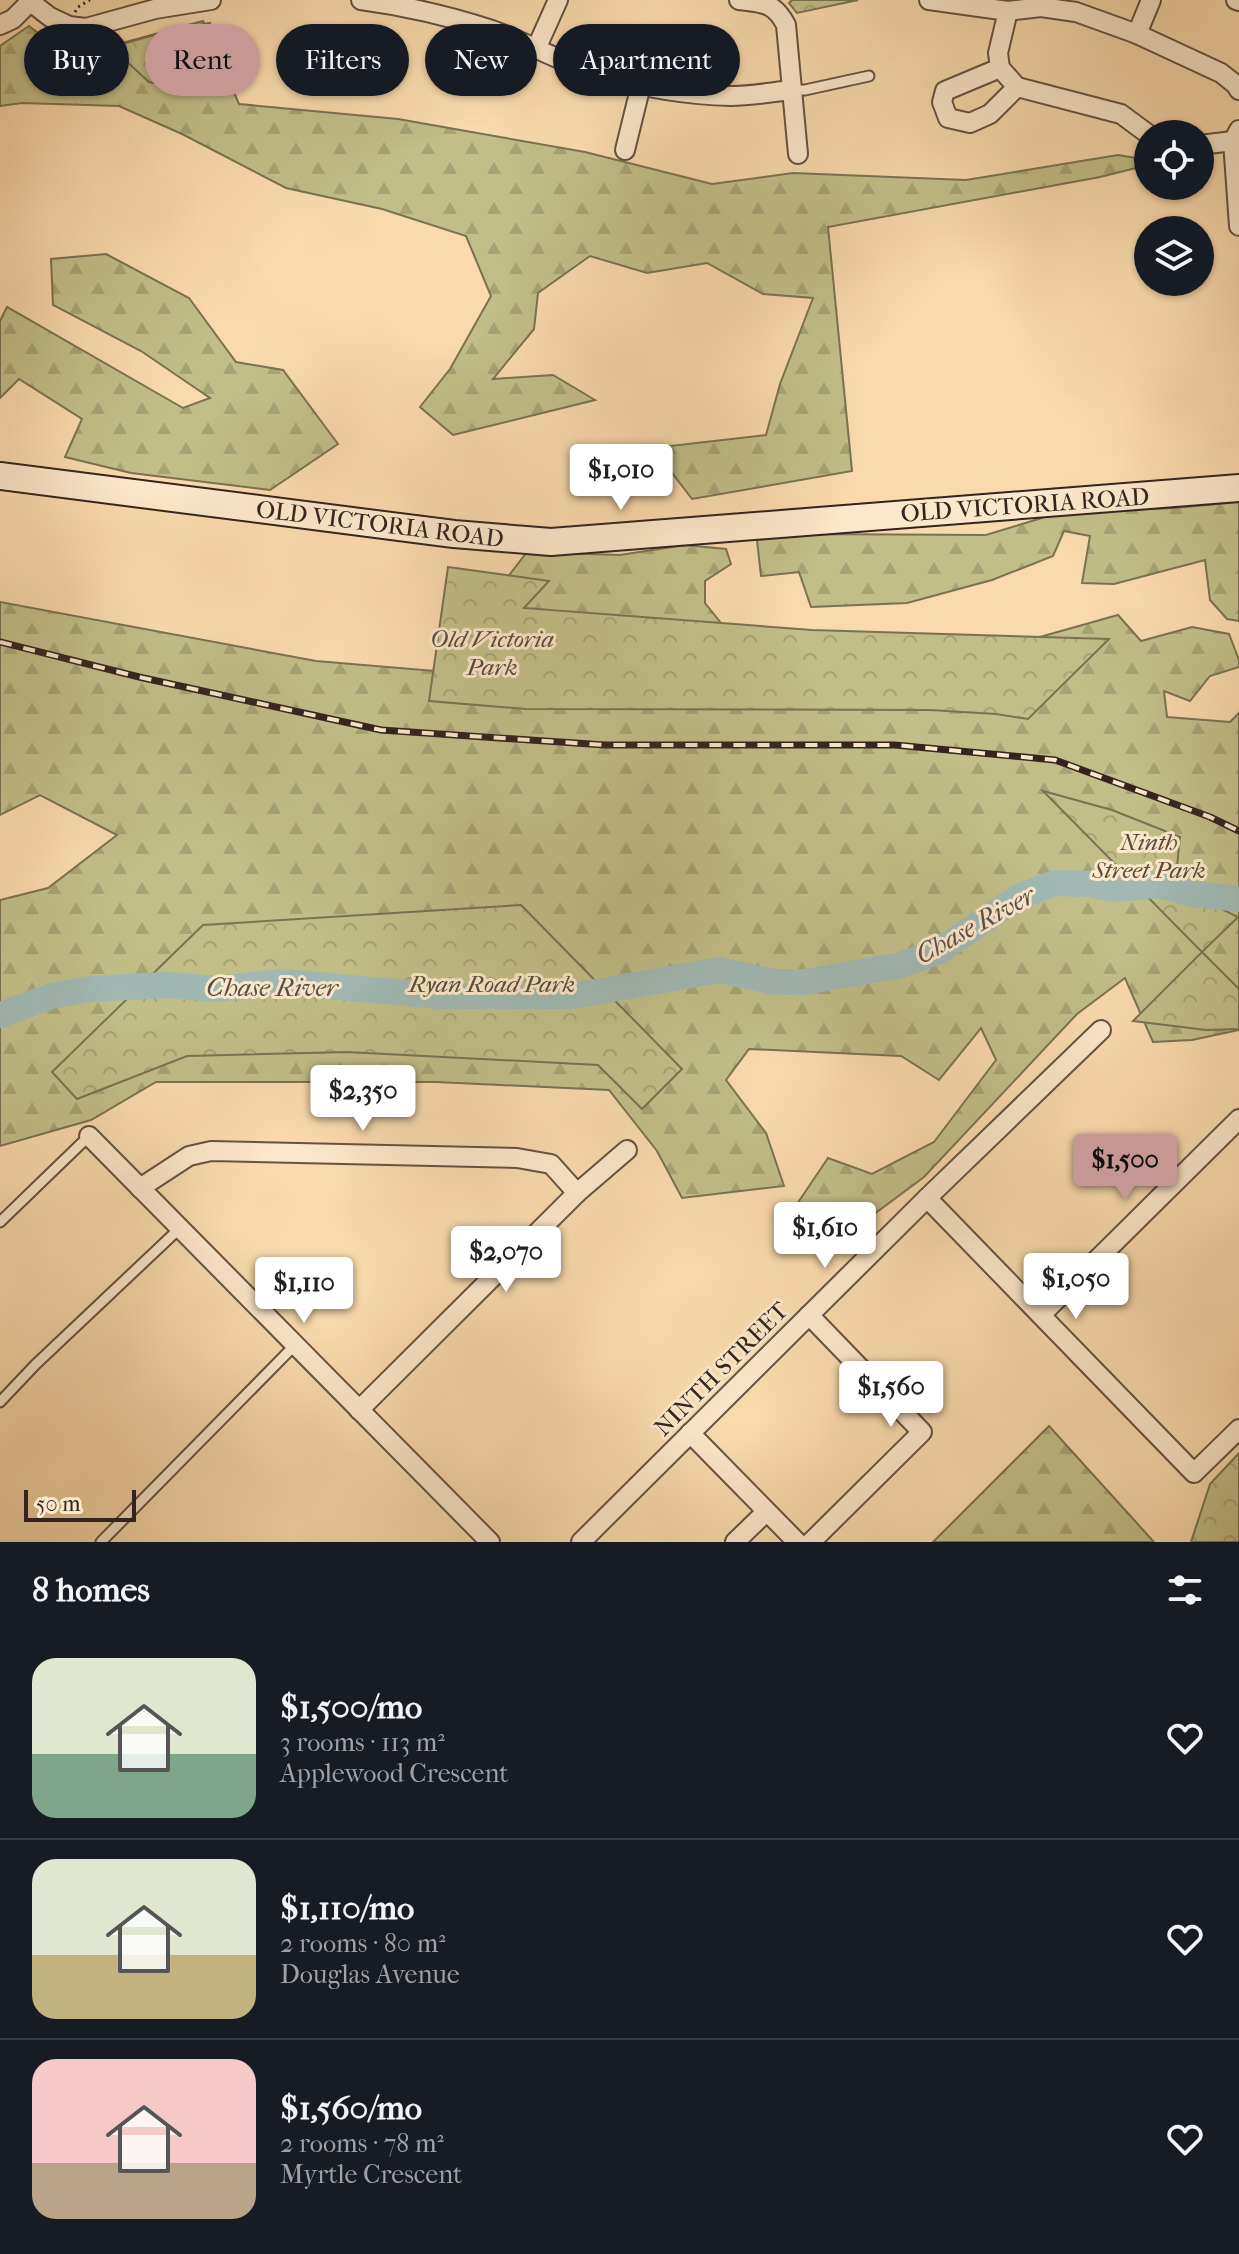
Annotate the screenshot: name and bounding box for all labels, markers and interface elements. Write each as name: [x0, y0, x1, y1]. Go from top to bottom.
chip: Buy: [24, 24, 129, 96]
chip: Rent: [145, 24, 260, 96]
chip: Filters: [276, 24, 409, 96]
chip: New: [425, 24, 537, 96]
chip: Apartment: [553, 24, 740, 96]
map controls: [1134, 120, 1214, 296]
button: locate: [1134, 120, 1214, 200]
button: layers: [1134, 216, 1214, 296]
pin: $1,010: [556, 444, 686, 512]
text: $1,010: [588, 454, 654, 485]
street label: OLD VICTORIA ROAD: [900, 482, 1150, 528]
street label: OLD VICTORIA ROAD: [255, 495, 505, 553]
park label: Old Victoria Park: [430, 625, 554, 681]
park label: Ninth Street Park: [1091, 828, 1206, 884]
water label: Chase River: [910, 878, 1042, 970]
park label: Ryan Road Park: [407, 970, 575, 998]
water label: Chase River: [206, 972, 340, 1003]
pin: $2,350: [298, 1065, 428, 1133]
text: $2,350: [328, 1075, 398, 1106]
pin: $1,500: [1060, 1134, 1190, 1202]
text: $1,500: [1091, 1144, 1159, 1175]
pin: $1,610: [760, 1202, 890, 1270]
text: $1,610: [792, 1212, 858, 1243]
pin: $2,070: [441, 1226, 571, 1294]
text: $2,070: [469, 1236, 543, 1267]
pin: $1,050: [1011, 1253, 1141, 1321]
pin: $1,110: [239, 1257, 369, 1325]
text: $1,050: [1042, 1263, 1110, 1294]
text: $1,110: [273, 1267, 335, 1298]
street label: NINTH STREET: [648, 1296, 794, 1442]
pin: $1,560: [826, 1361, 956, 1429]
text: $1,560: [857, 1371, 925, 1402]
scale bar: [24, 1486, 136, 1522]
text: 50 m: [36, 1491, 81, 1517]
icon: filters: [1163, 1568, 1207, 1612]
text: 8 homes: [32, 1570, 150, 1610]
text: $1,500/mo: [280, 1687, 422, 1727]
icon: home: [96, 1690, 192, 1786]
icon: heart: [1163, 1716, 1207, 1760]
text: 3 rooms · 113 m²: [280, 1727, 445, 1758]
text: Applewood Crescent: [280, 1758, 509, 1789]
text: $1,110/mo: [280, 1888, 414, 1928]
icon: home: [96, 1891, 192, 1987]
icon: heart: [1163, 1917, 1207, 1961]
text: 2 rooms · 80 m²: [280, 1928, 446, 1959]
text: Douglas Avenue: [280, 1959, 460, 1990]
text: $1,560/mo: [280, 2088, 422, 2128]
icon: home: [96, 2091, 192, 2187]
icon: heart: [1163, 2117, 1207, 2161]
text: 2 rooms · 78 m²: [280, 2128, 444, 2159]
text: Myrtle Crescent: [280, 2159, 462, 2190]

